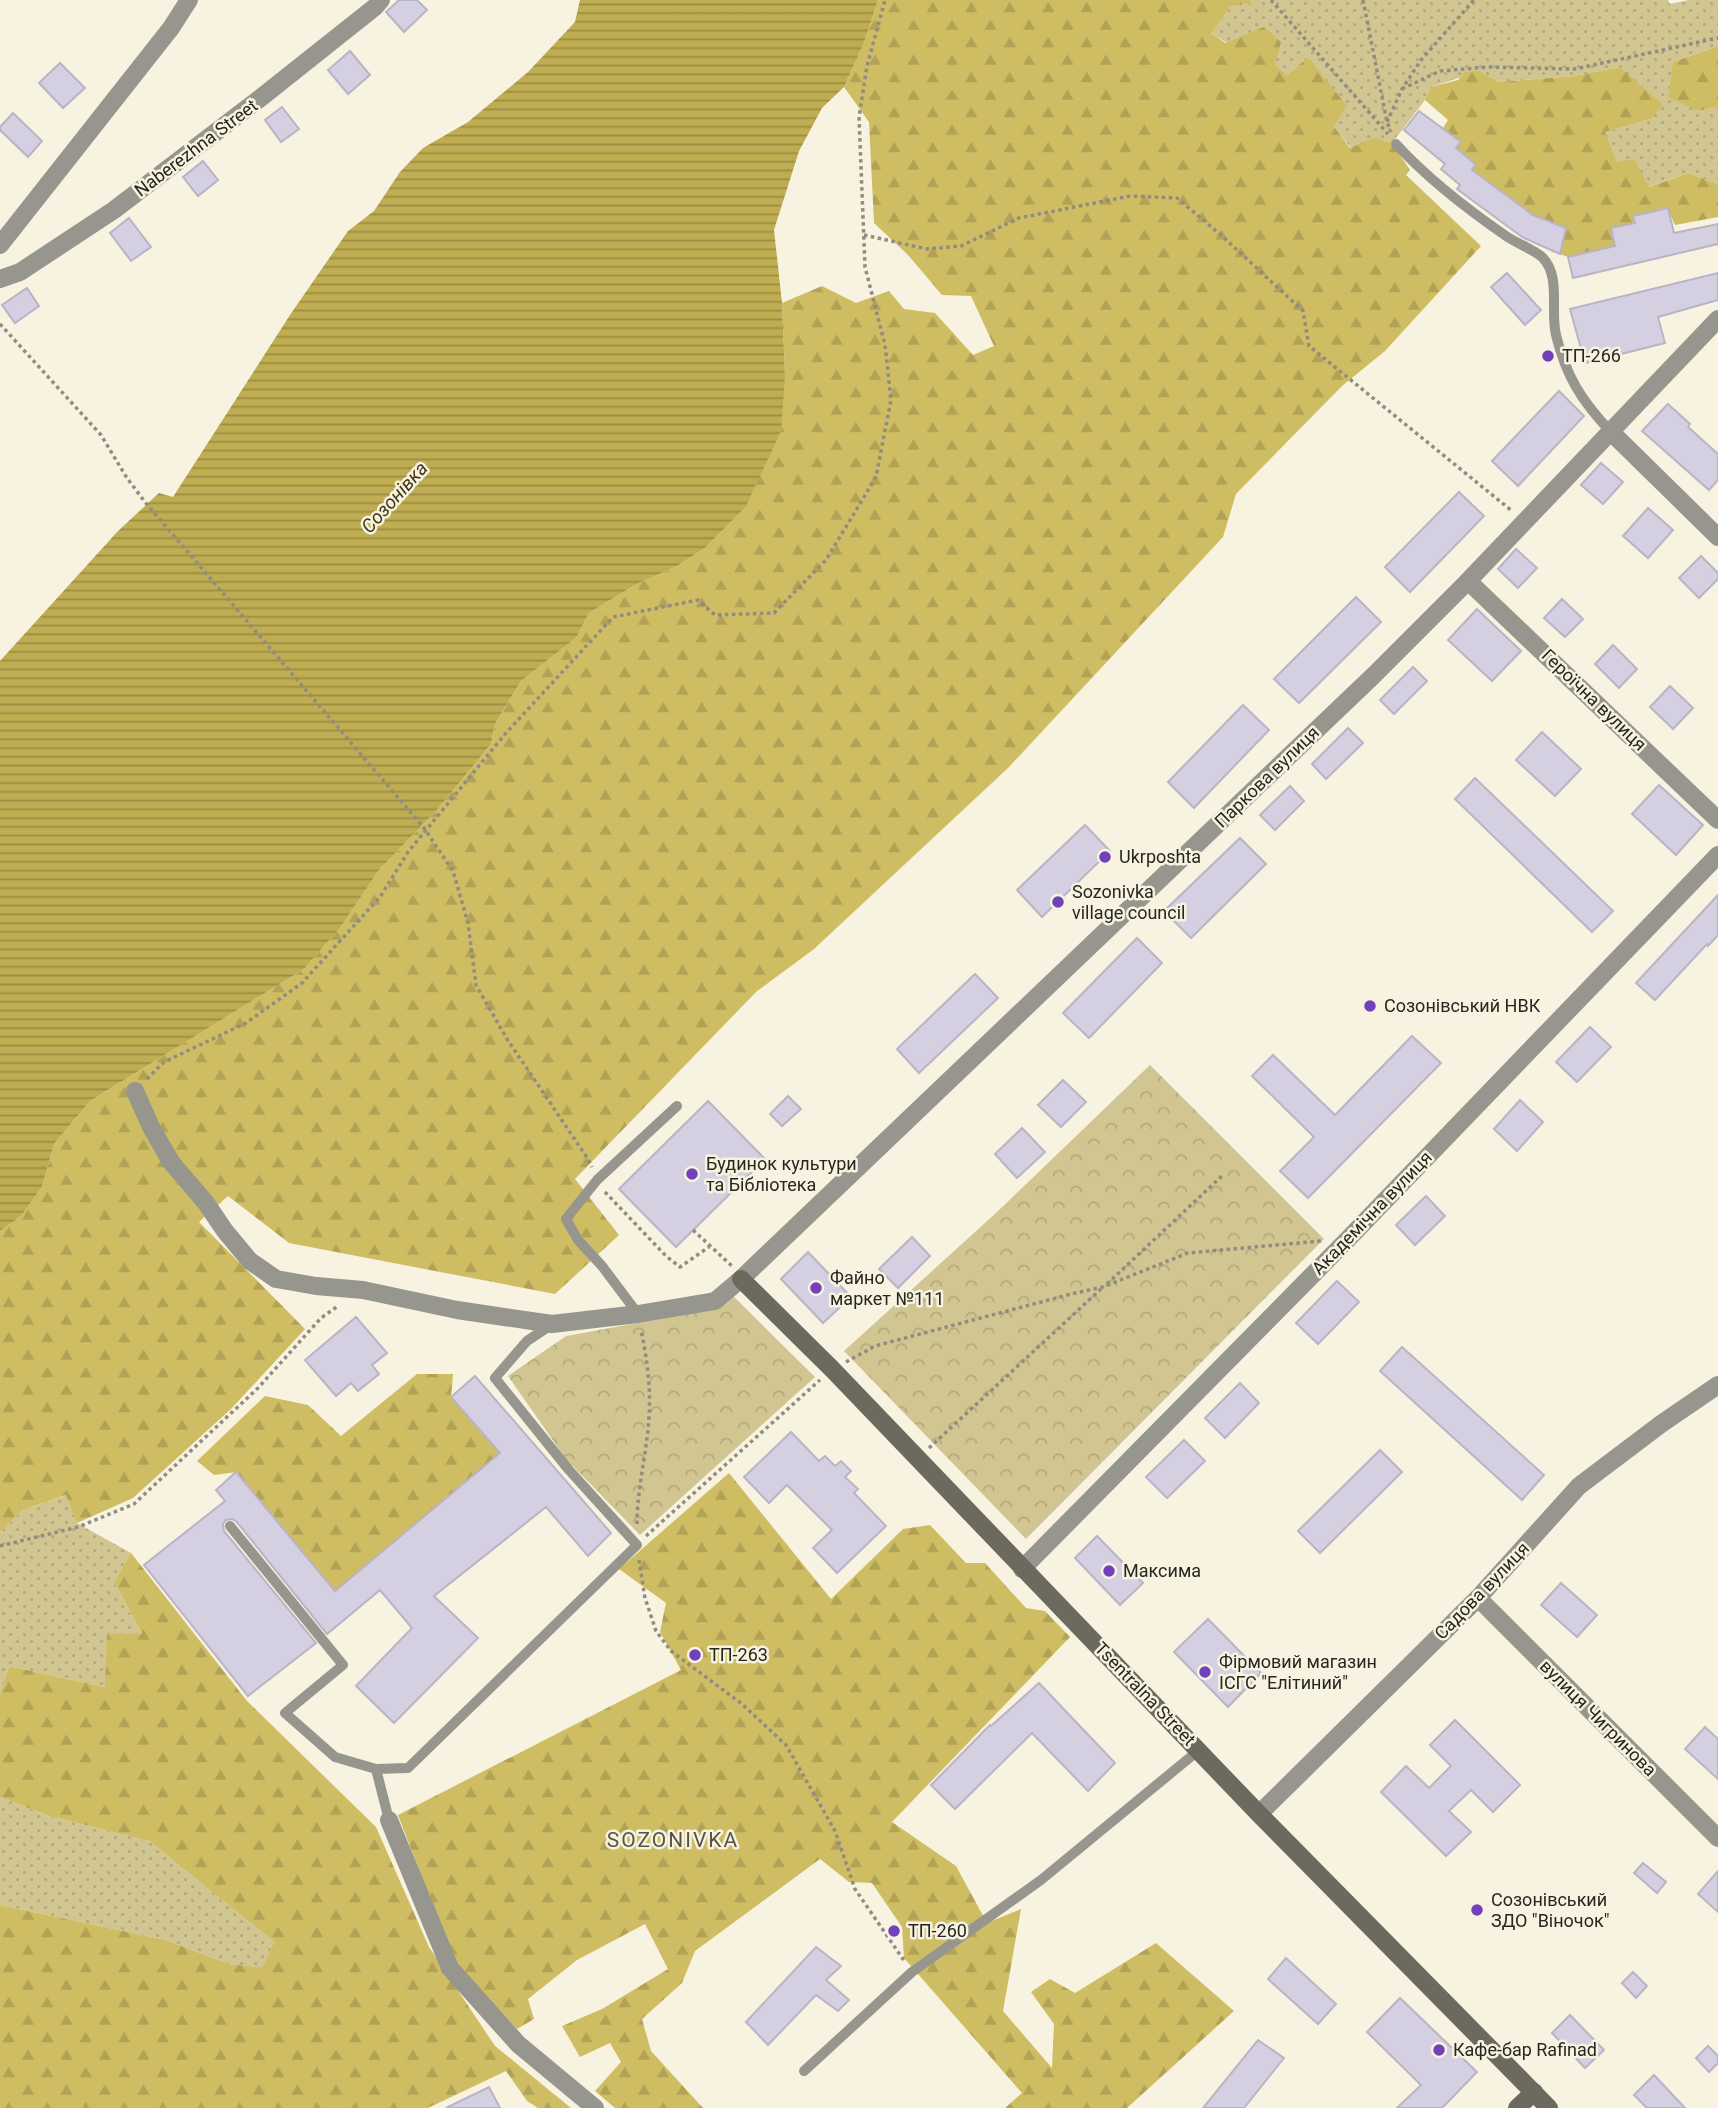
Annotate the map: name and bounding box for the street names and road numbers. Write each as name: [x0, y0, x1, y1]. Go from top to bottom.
street label: Naberezhna Street: [130, 95, 261, 201]
street label: Героїчна вулиця: [1538, 645, 1651, 755]
street label: Паркова вулиця: [1210, 722, 1323, 832]
street label: Академічна вулиця: [1307, 1147, 1436, 1279]
street label: Садова вулиця: [1430, 1538, 1533, 1644]
street label: Tsentralna Street: [1091, 1637, 1200, 1750]
street label: вулиця Чигринова: [1536, 1655, 1661, 1780]

